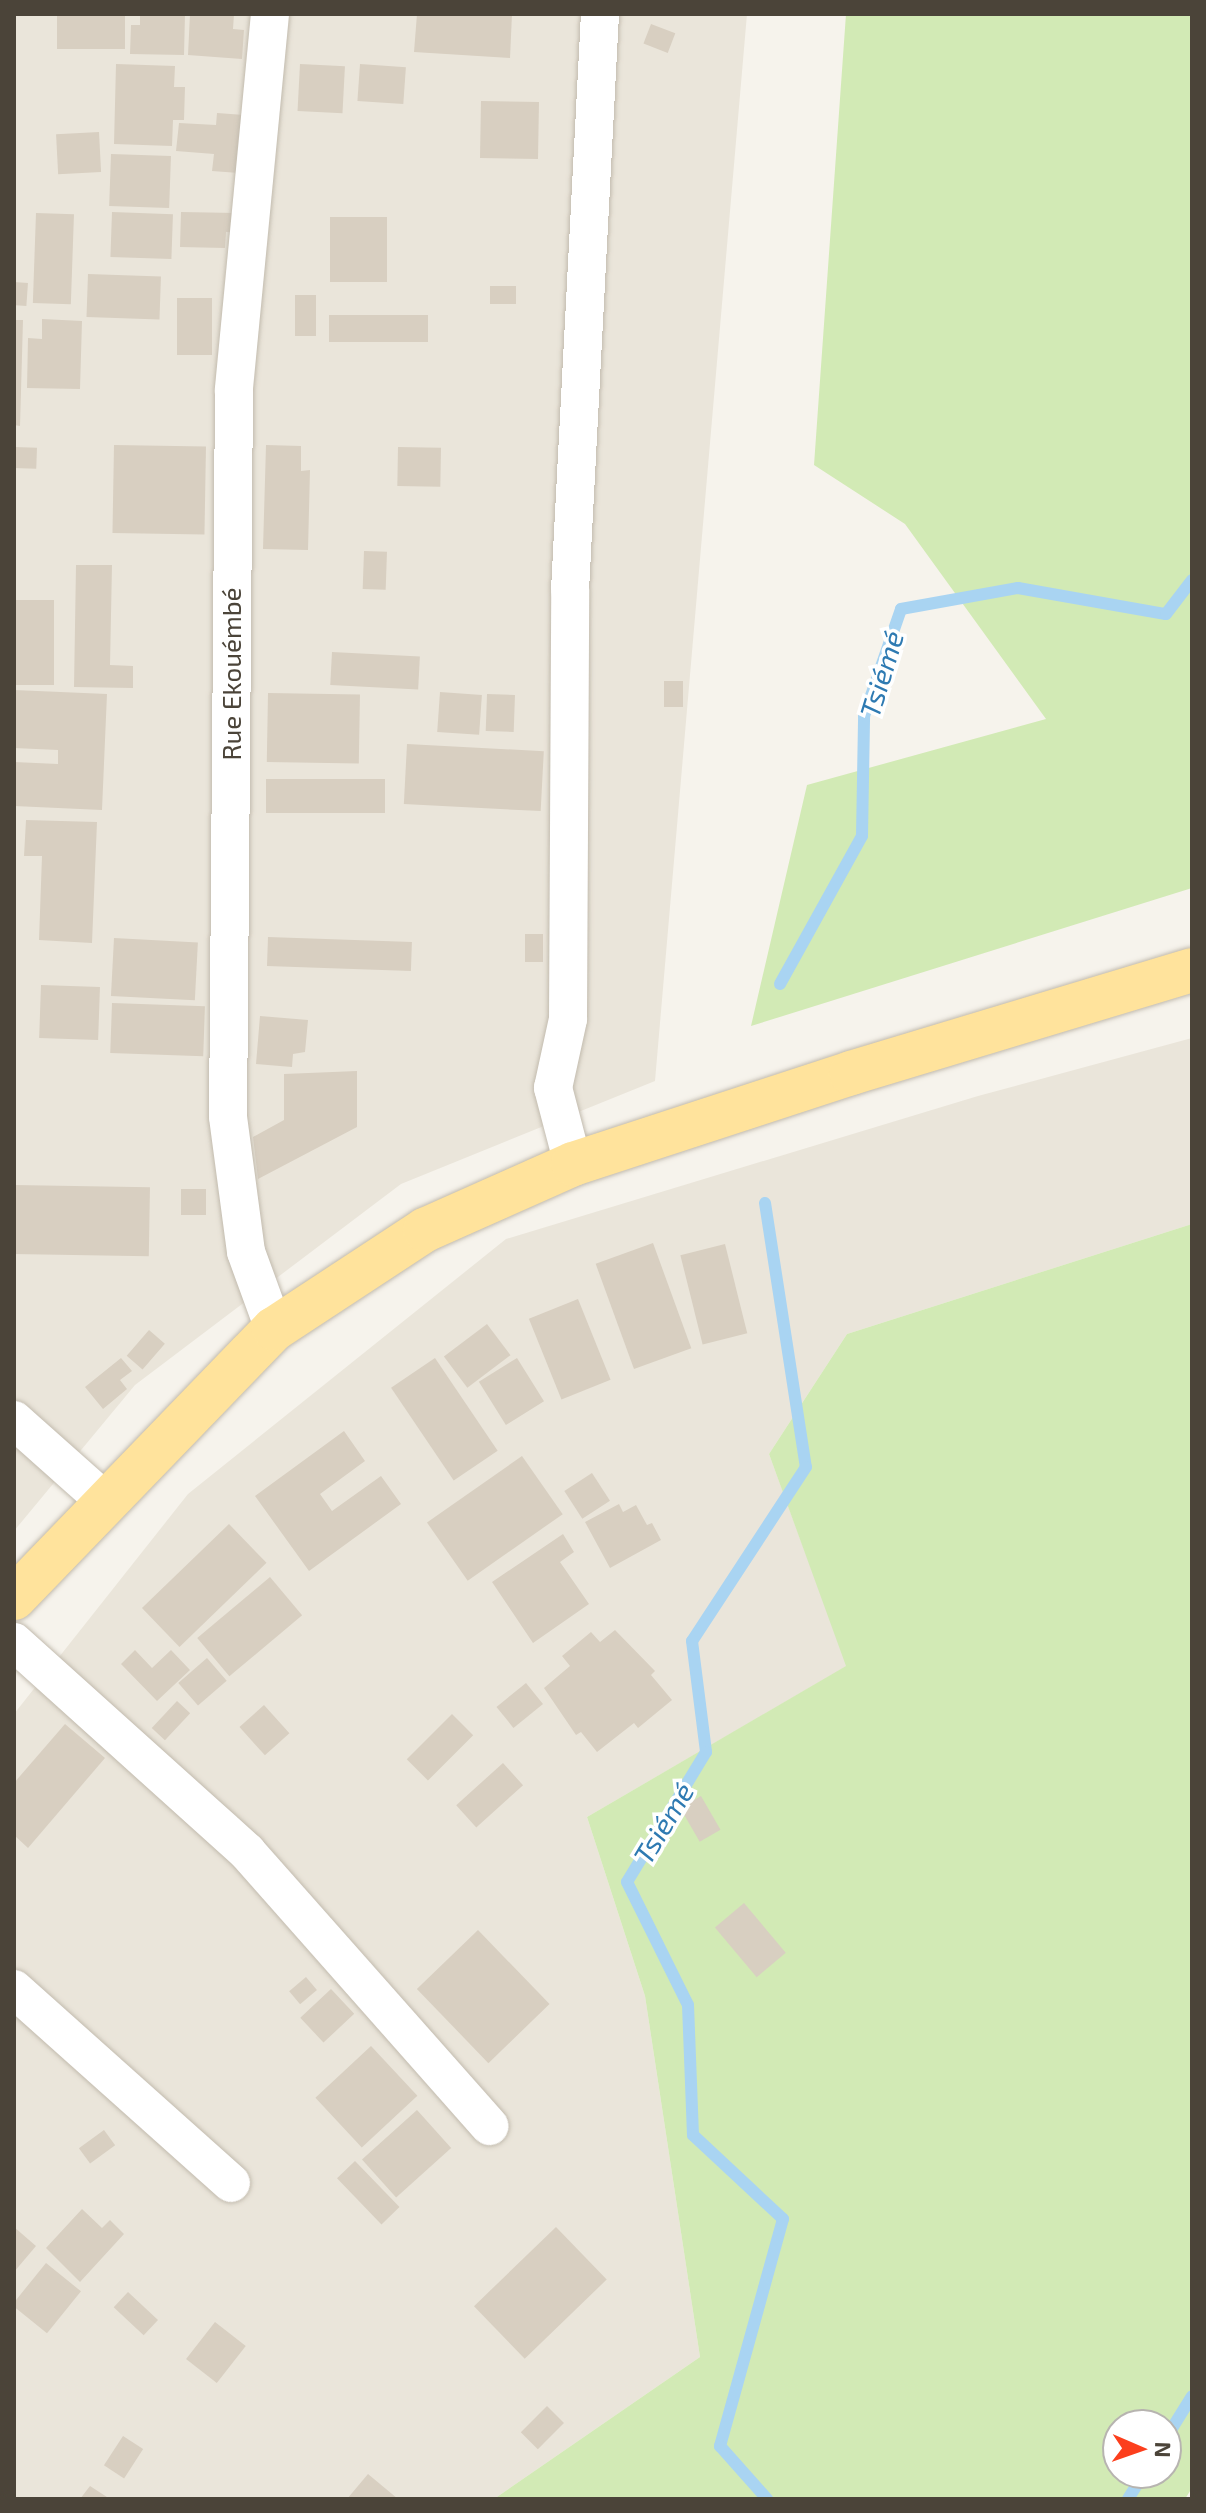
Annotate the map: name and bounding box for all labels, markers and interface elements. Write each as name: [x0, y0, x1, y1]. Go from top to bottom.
street label: Rue Ekouémbé: [215, 587, 247, 761]
water label: Tsiémé: [852, 627, 910, 721]
water label: Tsiémé: [626, 1776, 700, 1870]
north arrow: [1102, 2409, 1182, 2489]
text: N: [1151, 2441, 1177, 2458]

